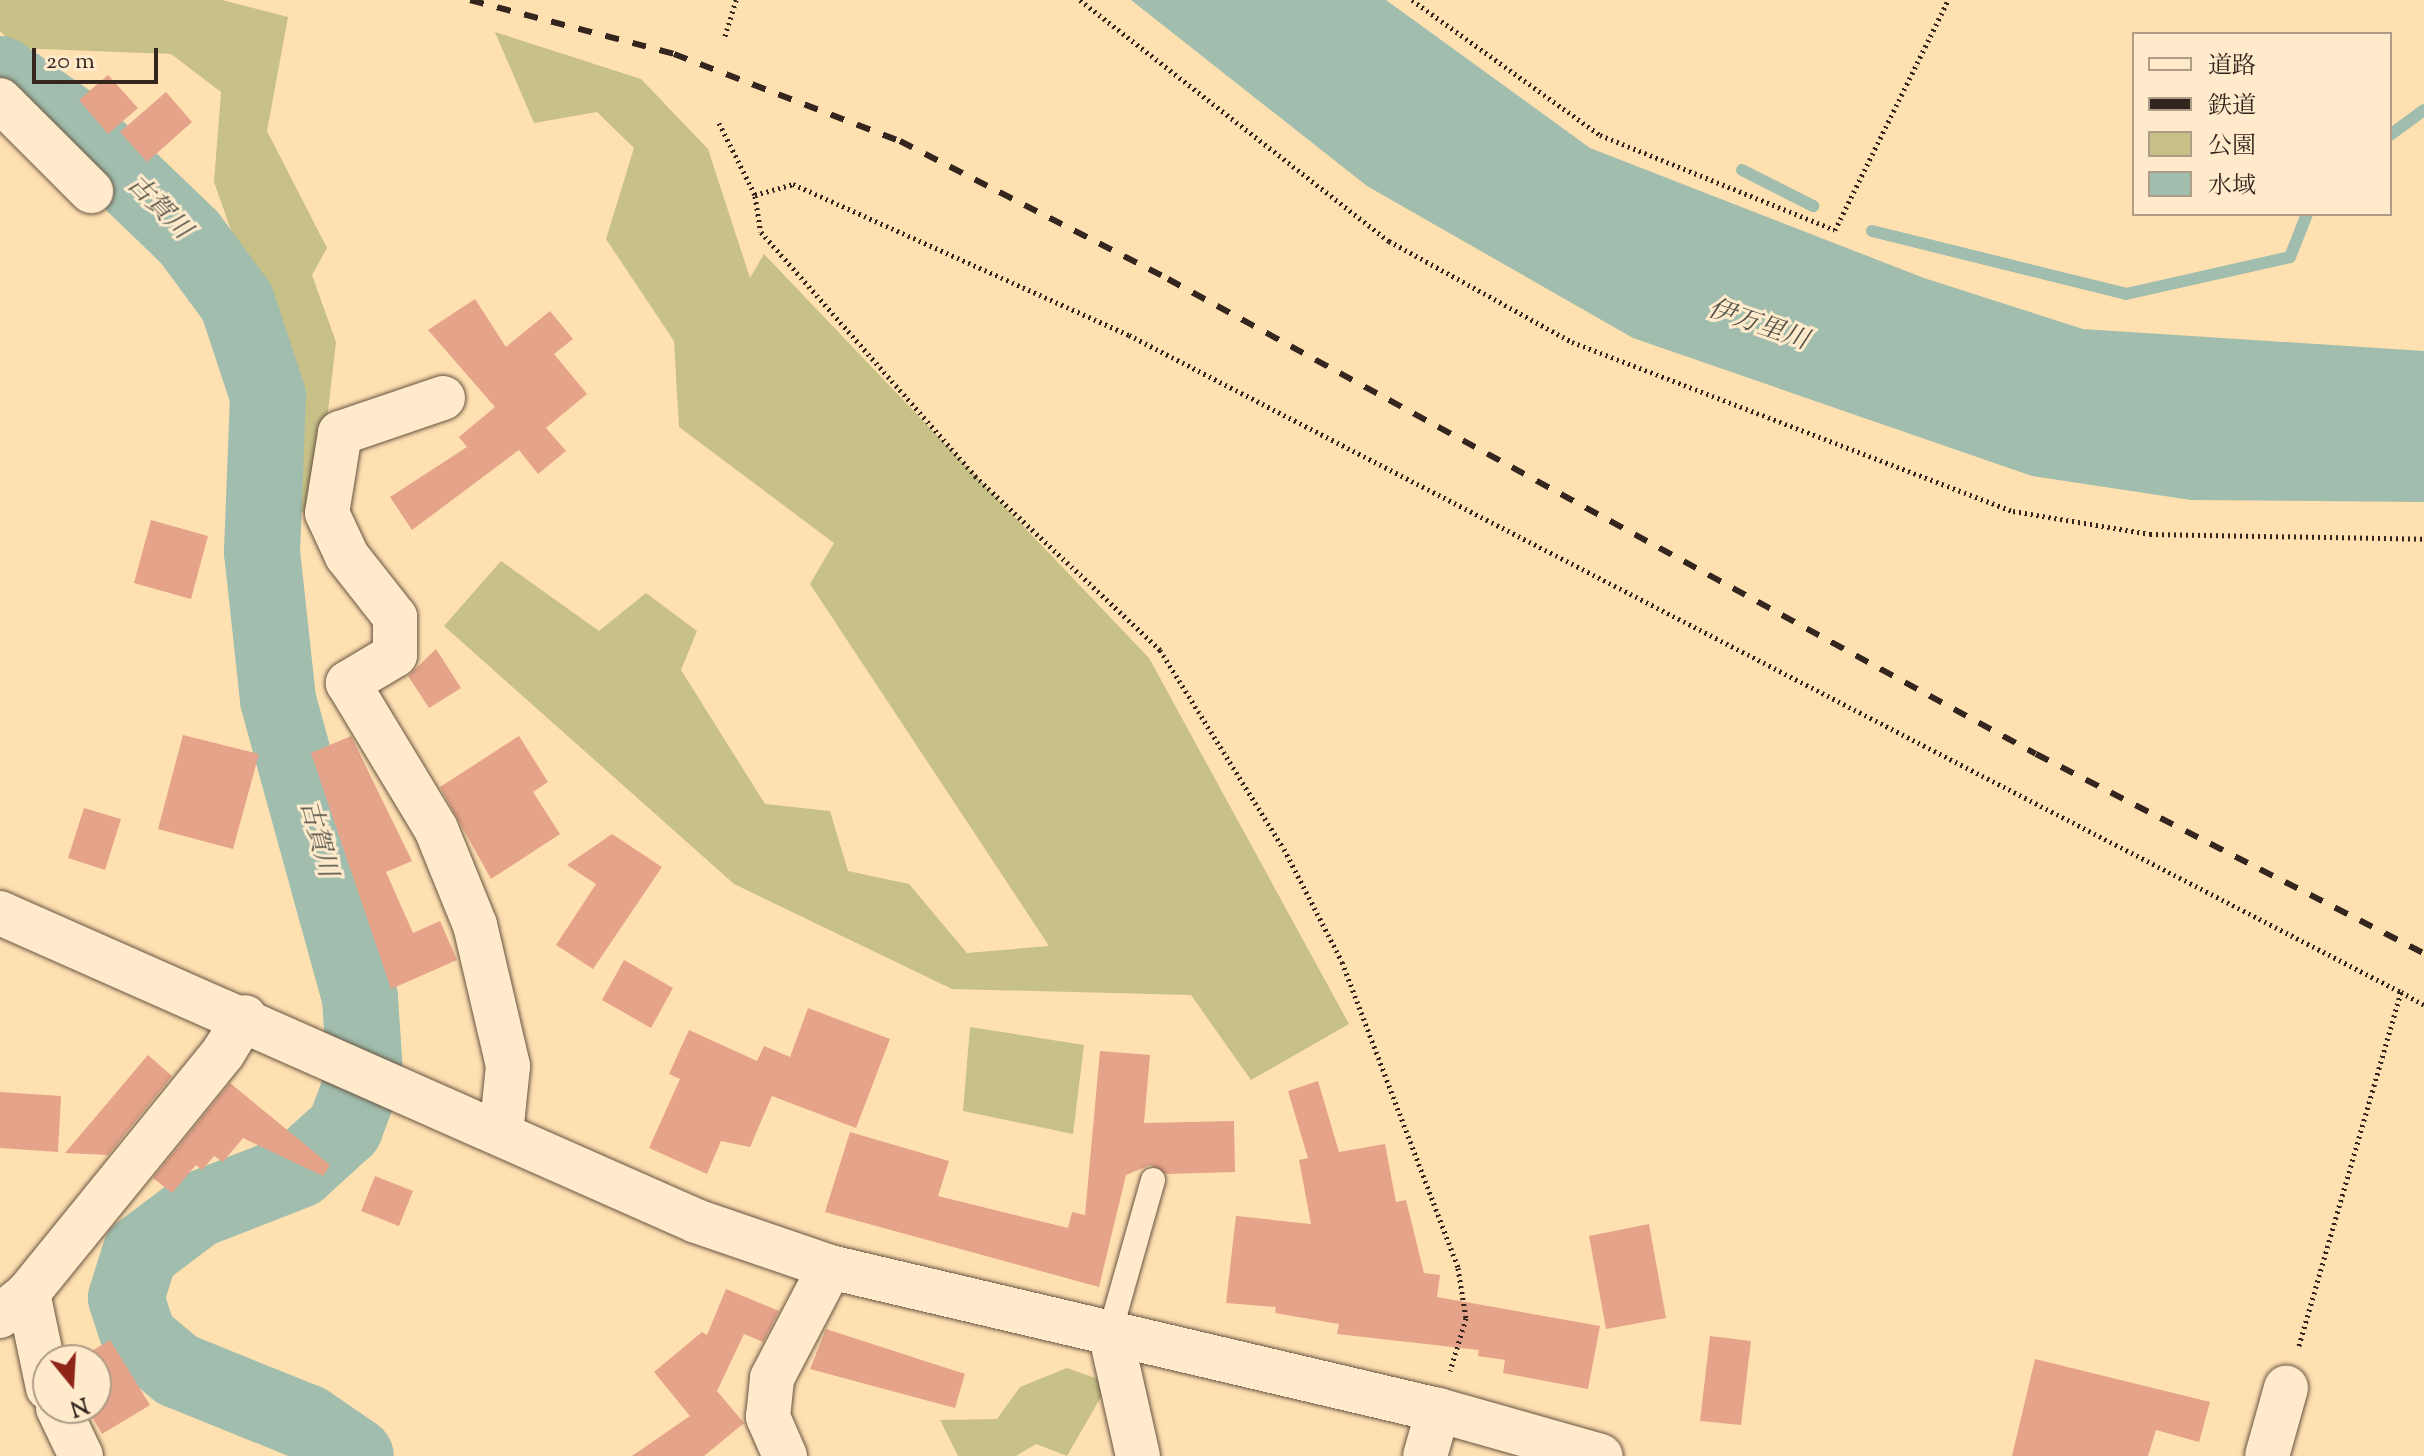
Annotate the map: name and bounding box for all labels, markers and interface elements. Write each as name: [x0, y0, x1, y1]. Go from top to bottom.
scale bar: [36, 32, 162, 82]
legend: [2132, 32, 2392, 216]
text: 20 m: [46, 45, 95, 79]
text: 道路: [2208, 50, 2256, 84]
text: 鉄道: [2208, 90, 2256, 124]
text: 公園: [2208, 130, 2256, 164]
water label: 古賀川: [119, 169, 197, 247]
text: 水域: [2208, 170, 2256, 204]
water label: 伊万里川: [1704, 294, 1812, 358]
water label: 古賀川: [292, 797, 342, 881]
north arrow: [32, 1344, 112, 1424]
text: N: [66, 1387, 92, 1423]

